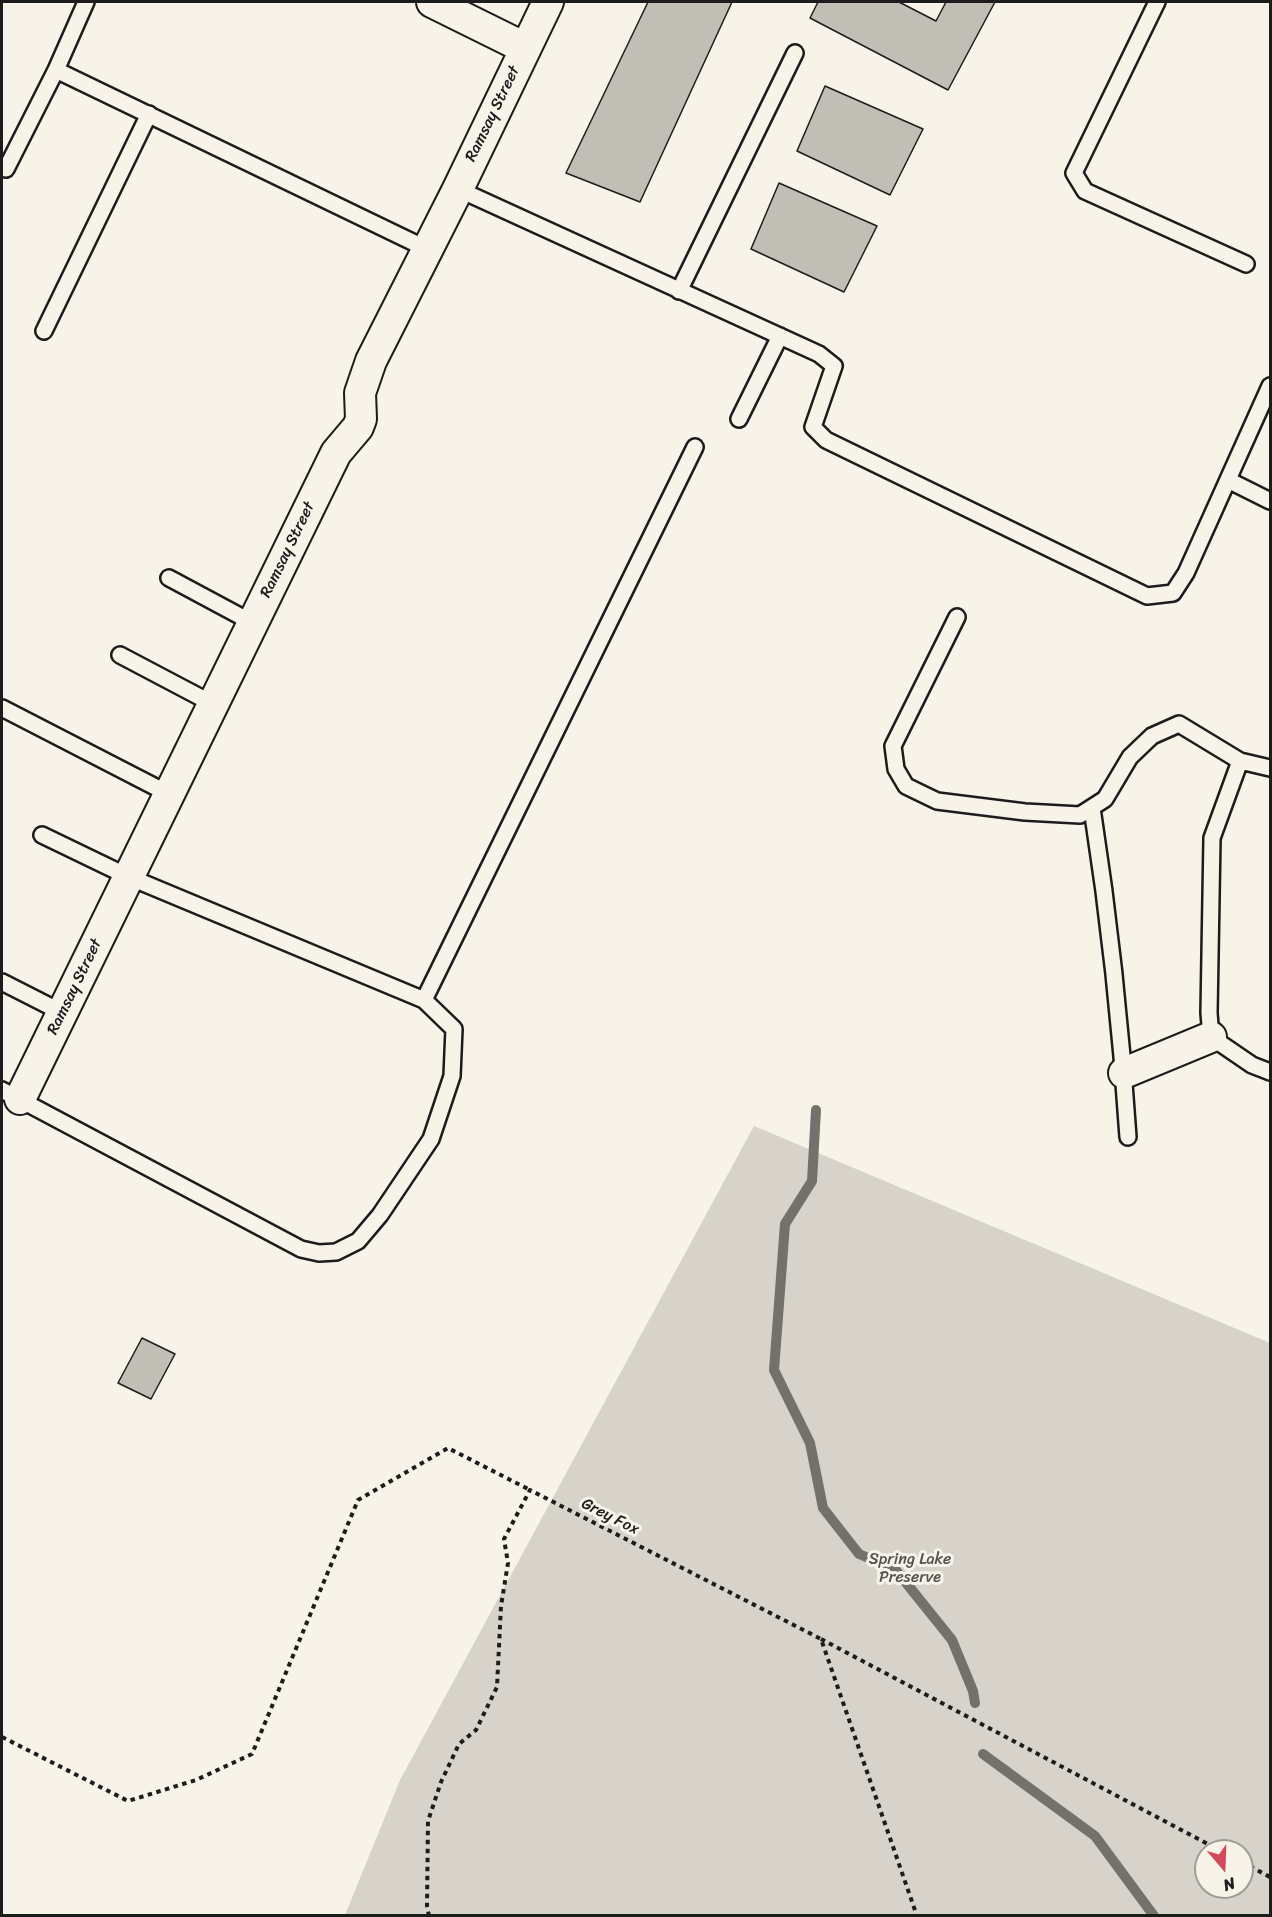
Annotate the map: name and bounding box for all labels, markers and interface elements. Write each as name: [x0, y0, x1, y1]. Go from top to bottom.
street label: Ramsay Street: [462, 63, 524, 165]
street label: Ramsay Street: [257, 499, 319, 601]
street label: Ramsay Street: [44, 936, 106, 1038]
street label: Grey Fox: [578, 1494, 642, 1540]
park label: Spring Lake Preserve: [869, 1550, 951, 1588]
north arrow: [1194, 1839, 1254, 1899]
text: N: [1219, 1869, 1239, 1900]

